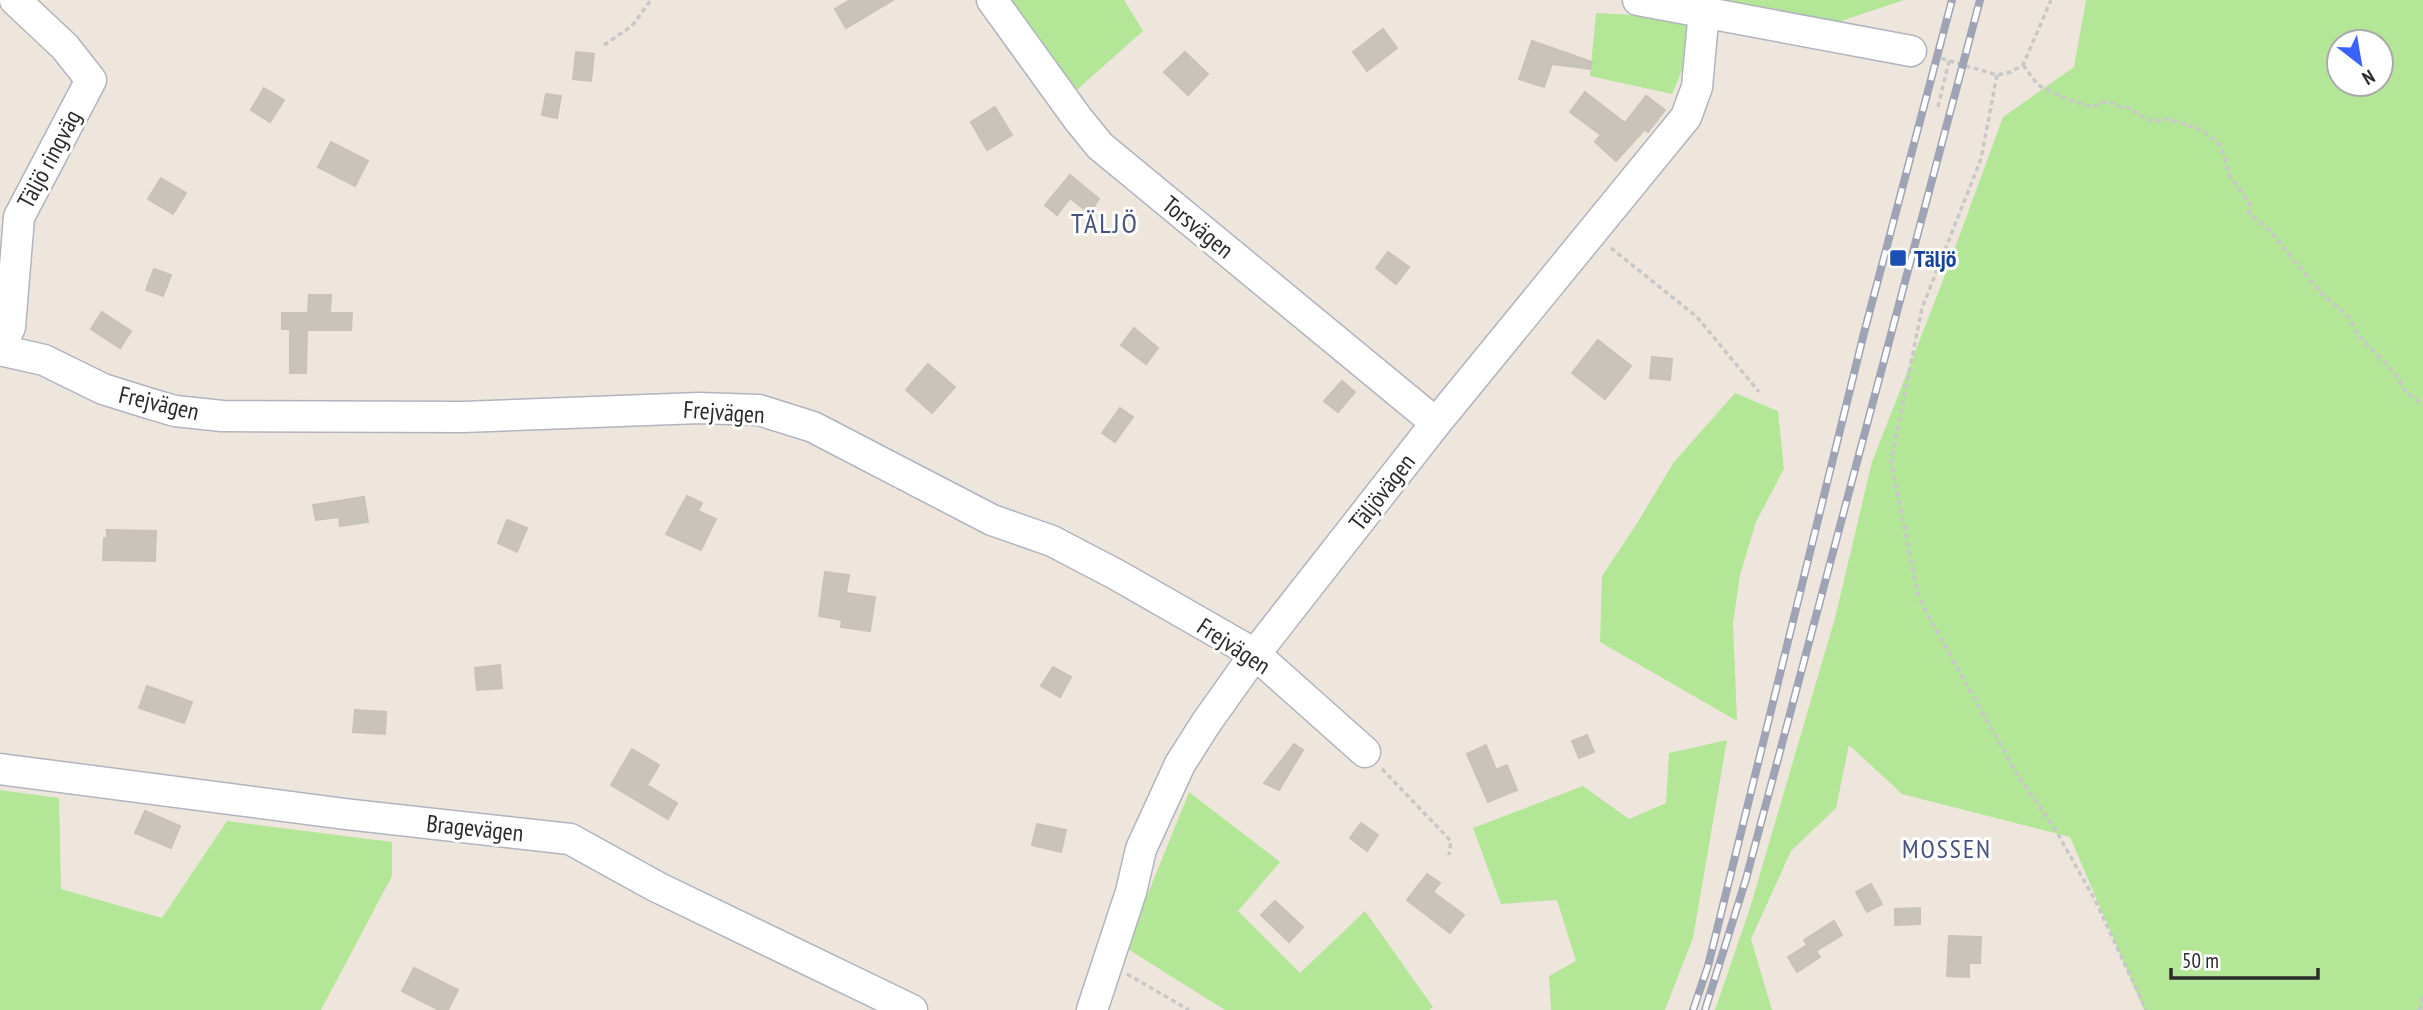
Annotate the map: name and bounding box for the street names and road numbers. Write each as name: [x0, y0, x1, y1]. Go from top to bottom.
street label: Täljö ringväg: [10, 104, 88, 214]
street label: Torsvägen: [1156, 189, 1240, 265]
street label: Frejvägen: [116, 379, 202, 427]
street label: Frejvägen: [682, 394, 766, 430]
street label: Täljövägen: [1342, 447, 1422, 537]
street label: Frejvägen: [1191, 611, 1277, 681]
street label: Bragevägen: [425, 808, 525, 848]

